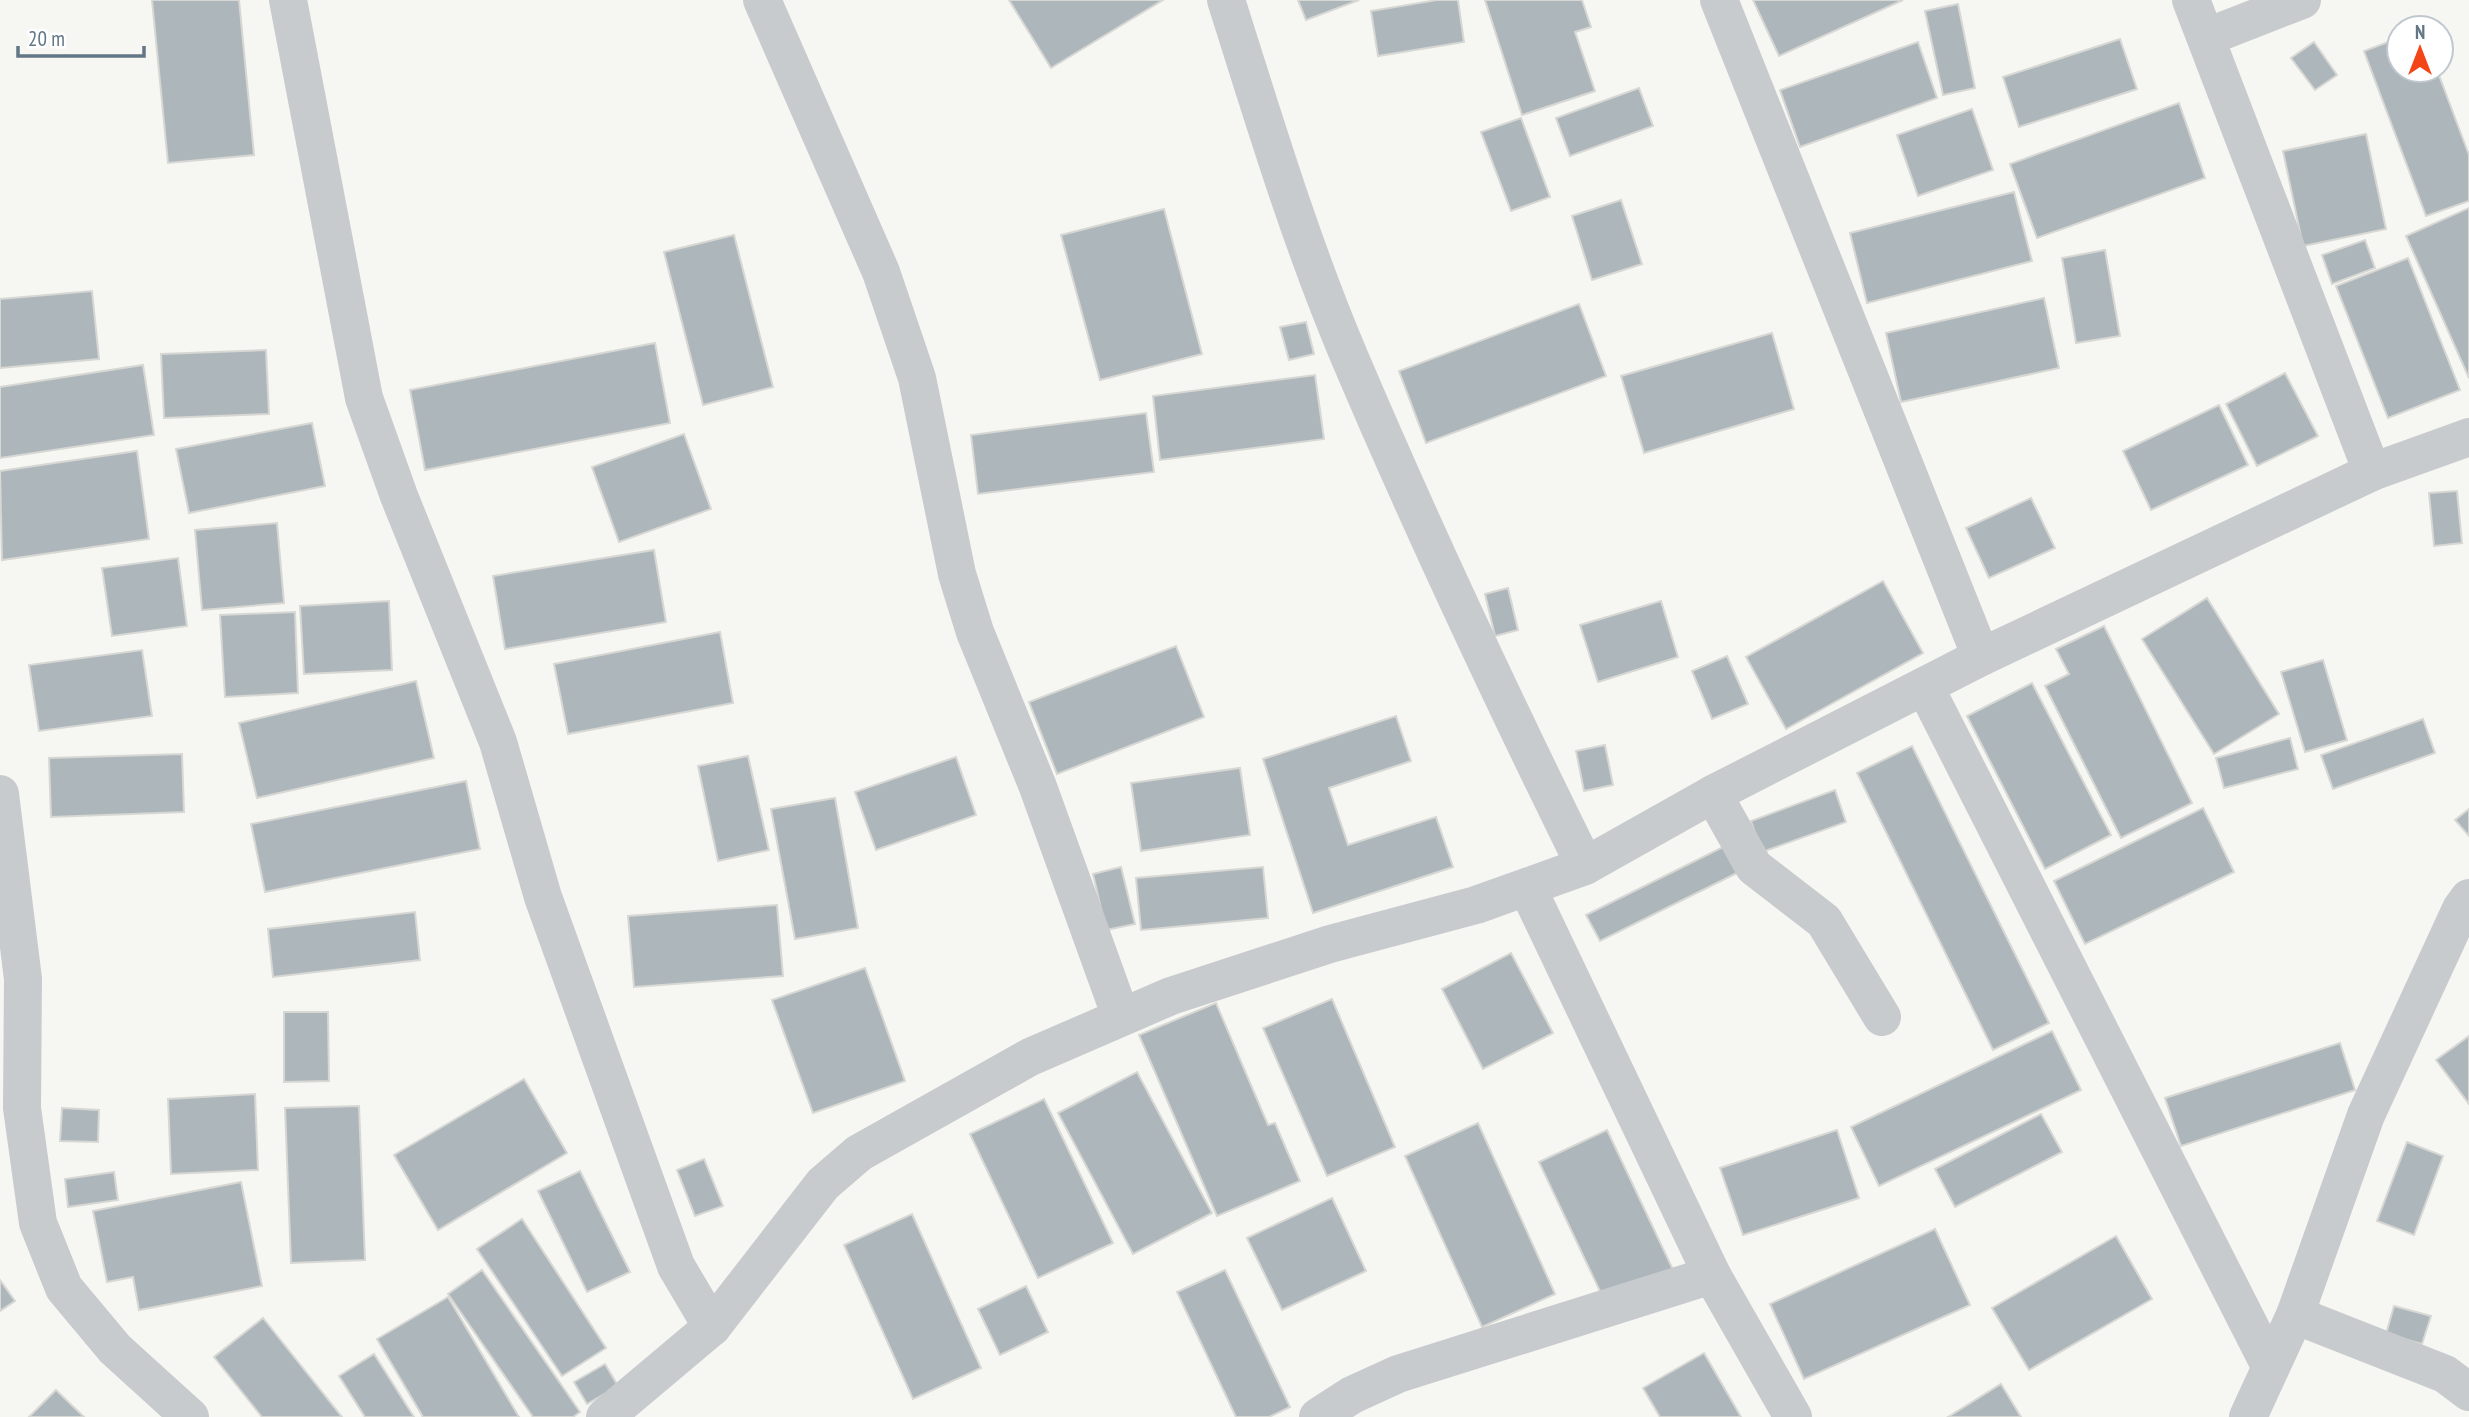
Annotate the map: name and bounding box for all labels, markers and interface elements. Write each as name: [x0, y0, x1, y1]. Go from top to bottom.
scale bar: [18, 14, 144, 58]
north arrow: [2385, 14, 2455, 84]
text: N: [2415, 20, 2425, 44]
text: 20 m: [28, 25, 65, 52]

